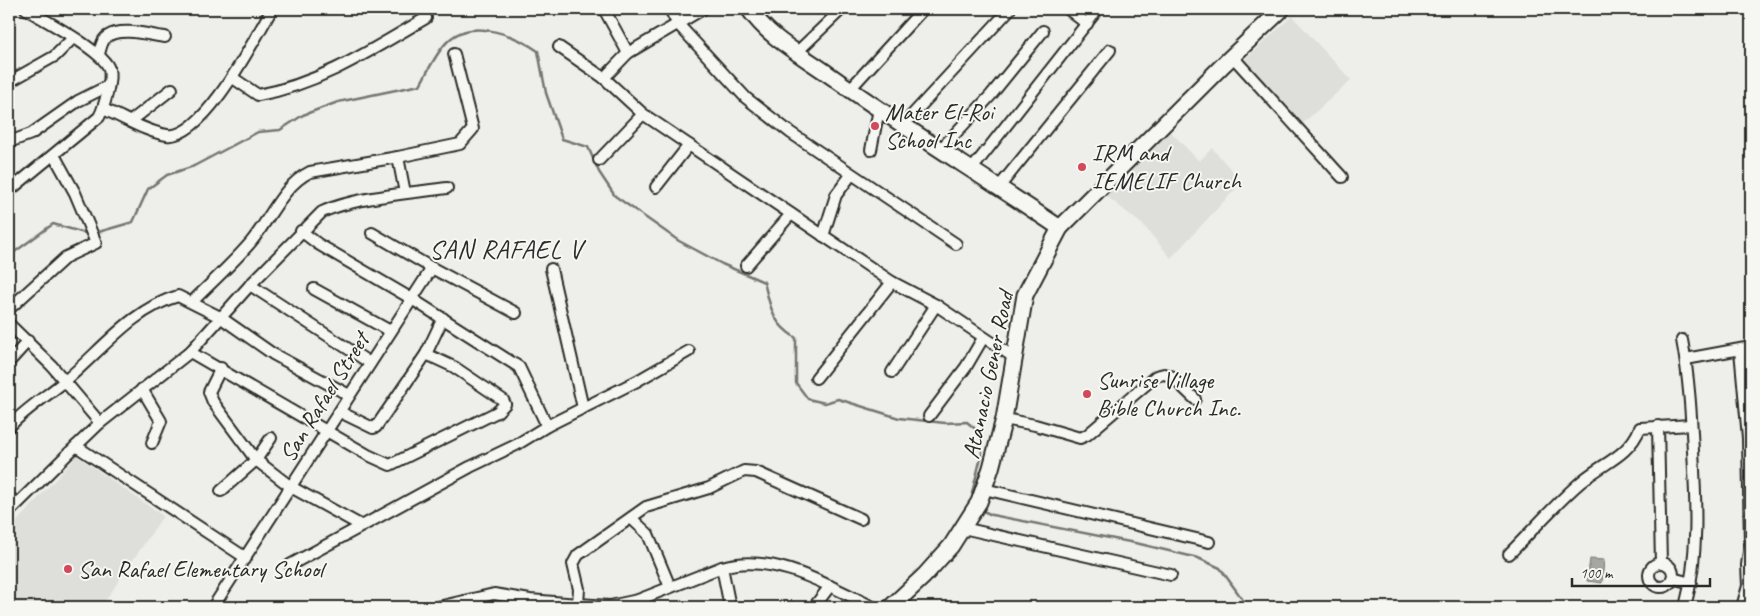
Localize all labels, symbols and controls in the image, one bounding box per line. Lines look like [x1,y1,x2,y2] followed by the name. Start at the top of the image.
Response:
[885,97,996,155] place label: Mater El-Roi School Inc
[869,120,881,132] marker: Mater El-Roi School Inc
[1092,138,1243,196] place label: IRM and IEMELIF Church
[1076,161,1088,173] marker: IRM and IEMELIF Church
[429,233,587,266] district label: SAN RAFAEL V
[956,285,1021,462] street label: Atanacio Gener Road
[272,324,377,467] street label: San Rafael Street
[1097,365,1241,423] place label: Sunrise Village Bible Church Inc.
[1081,388,1093,400] marker: Sunrise Village Bible Church Inc.
[78,554,327,584] place label: San Rafael Elementary School
[1572,556,1710,588] scale bar
[62,563,74,575] marker: San Rafael Elementary School
[1580,564,1614,583] text: 100 m

